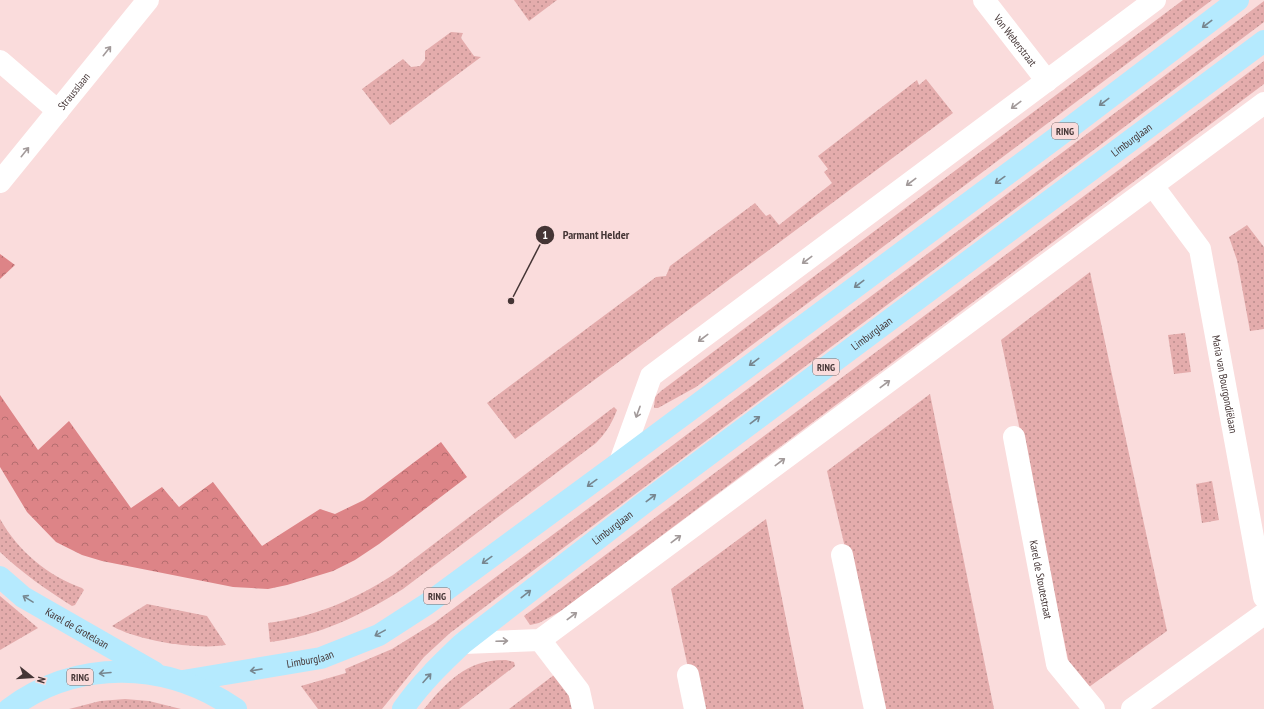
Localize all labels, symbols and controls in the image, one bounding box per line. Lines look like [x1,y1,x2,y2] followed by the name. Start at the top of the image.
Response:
[990,11,1040,69] street label: Von Weberstraat
[1202,19,1213,28] one-way arrow
[102,46,111,56] one-way arrow
[55,70,93,113] street label: Strausslaan
[1098,98,1109,106] one-way arrow
[1010,101,1021,109] one-way arrow
[1108,120,1155,160] street label: Limburglaan
[1052,123,1078,139] road number: RING
[20,146,29,157] one-way arrow
[994,176,1005,184] one-way arrow
[906,178,917,187] one-way arrow
[535,223,637,247] callout: Parmant Helder
[542,227,548,242] text: 1
[563,227,630,242] text: Parmant Helder
[802,256,813,264] one-way arrow
[853,280,864,288] one-way arrow
[848,313,895,353] street label: Limburglaan
[697,333,708,342] one-way arrow
[1209,334,1241,434] street label: Maria van Bourgondiëlaan
[749,357,760,366] one-way arrow
[813,359,839,375] road number: RING
[879,380,890,388] one-way arrow
[633,406,641,418] one-way arrow
[750,416,761,425] one-way arrow
[775,458,786,466] one-way arrow
[586,478,597,487] one-way arrow
[646,494,657,503] one-way arrow
[589,507,635,548] street label: Limburglaan
[670,535,681,543] one-way arrow
[1027,539,1055,620] street label: Karel de Stoutestraat
[482,555,493,564] one-way arrow
[424,588,450,604] road number: RING
[520,590,531,599] one-way arrow
[23,595,34,603] one-way arrow
[43,604,112,652] street label: Karel de Grotelaan
[566,612,577,621] one-way arrow
[374,630,386,638] one-way arrow
[495,638,508,645] one-way arrow
[286,647,336,671] street label: Limburglaan
[12,657,52,697] north arrow
[250,666,263,674] one-way arrow
[67,669,93,685] road number: RING
[99,669,112,676] one-way arrow
[422,674,431,684] one-way arrow
[34,675,49,685] text: N

